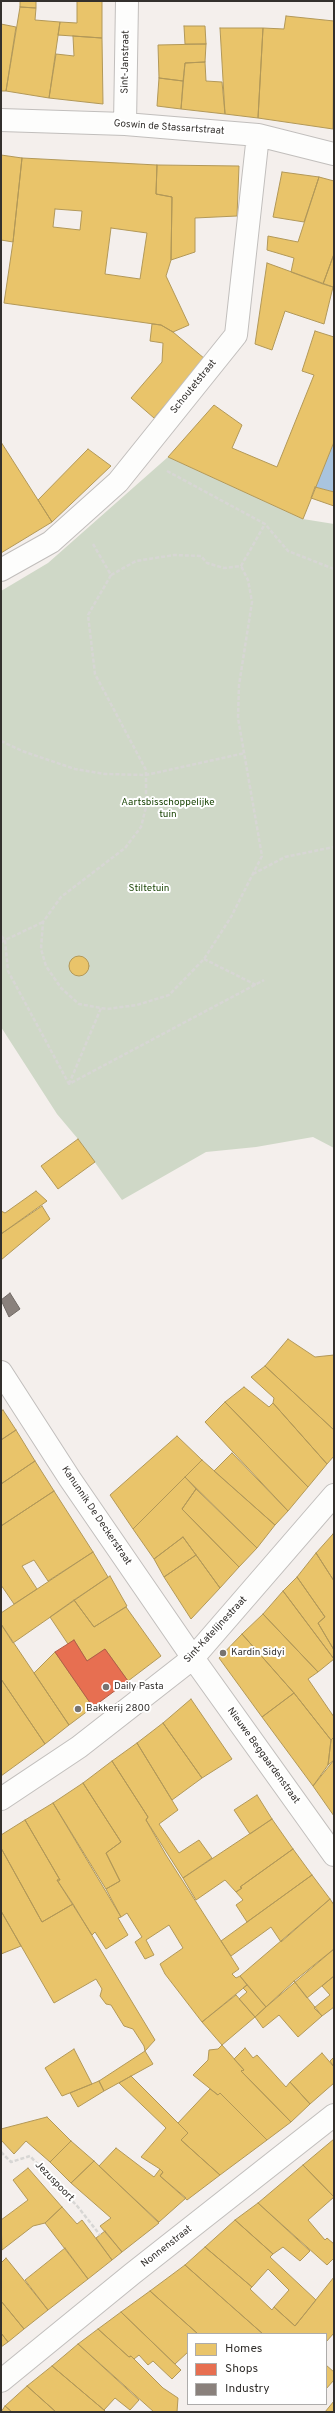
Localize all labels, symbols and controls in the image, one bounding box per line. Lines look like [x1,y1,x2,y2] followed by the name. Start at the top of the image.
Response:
[119,30,133,94] street label: Sint-Janstraat
[113,118,225,138] street label: Goswin de Stassartstraat
[168,357,220,417] street label: Schoutetstraat
[121,797,215,820] park label: Aartsbisschoppelijke tuin
[129,883,169,895] park label: Stiltetuin
[58,1464,134,1568] street label: Kanunnik De Deckerstraat
[182,1594,250,1666] street label: Sint-Katelijnestraat
[231,1647,285,1659] place label: Kardin Sidyi
[218,1648,228,1658] marker: Kardin Sidyi
[114,1681,164,1693] place label: Daily Pasta
[101,1682,111,1692] marker: Daily Pasta
[86,1703,150,1715] place label: Bakkerij 2800
[73,1704,83,1714] marker: Bakkerij 2800
[224,1706,302,1806] street label: Nieuwe Beggaardenstraat
[32,2159,76,2205] street label: Jezuspoort
[139,2223,195,2271] street label: Nonnenstraat
[187,2333,327,2405] legend
[225,2341,262,2357] text: Homes
[225,2361,258,2377] text: Shops
[225,2381,270,2397] text: Industry

